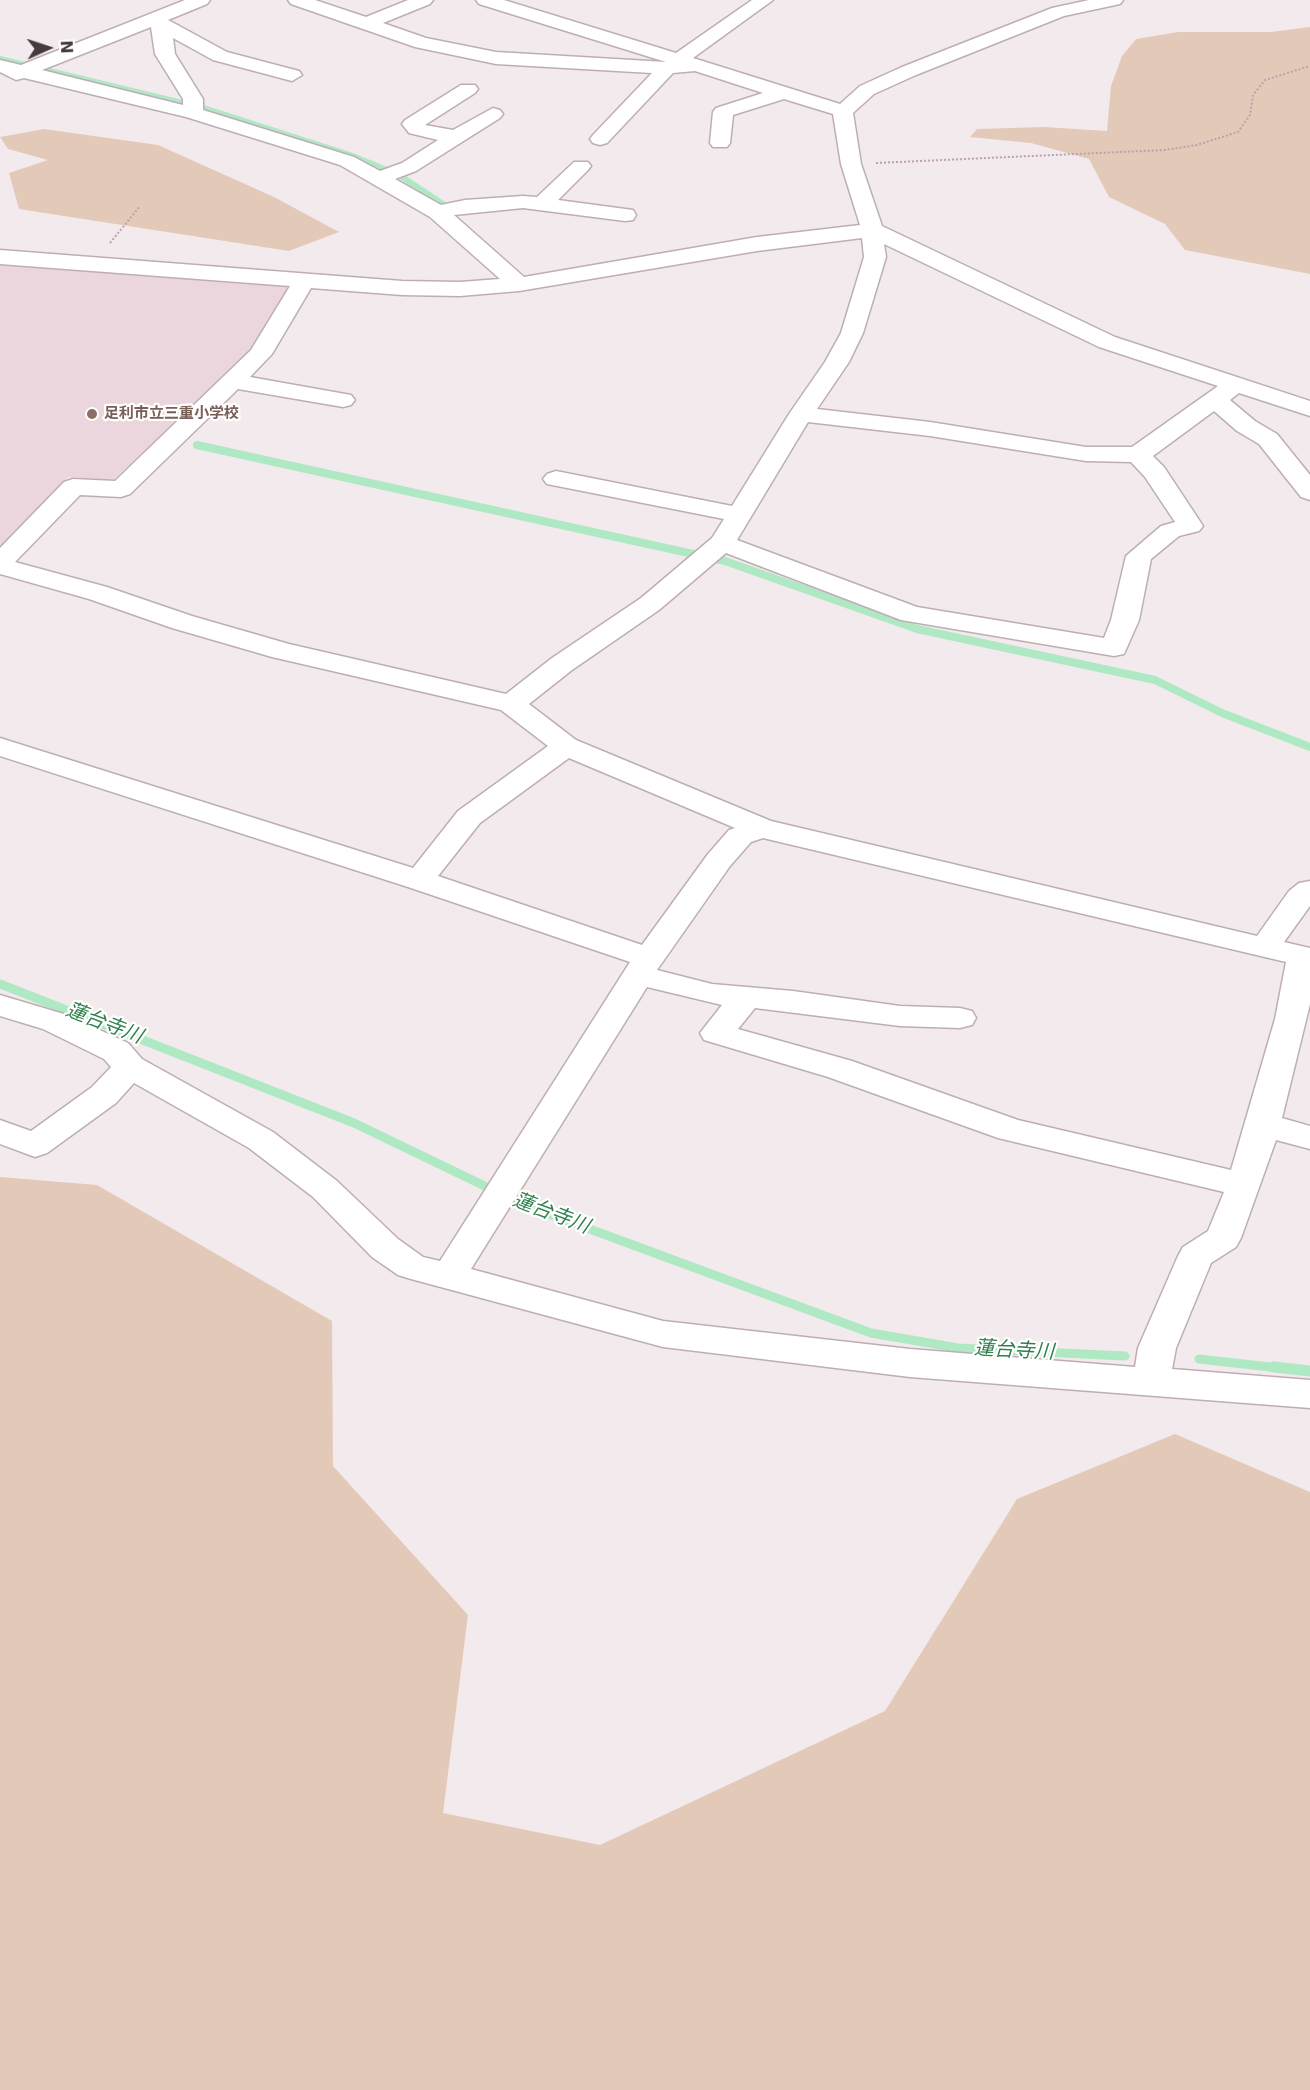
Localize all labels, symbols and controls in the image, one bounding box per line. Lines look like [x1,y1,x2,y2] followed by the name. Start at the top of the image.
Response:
[18,18,78,78] north arrow
[57,40,76,54] text: N
[104,405,239,423] place label: 足利市立三重小学校
[85,407,99,421] marker: 足利市立三重小学校
[62,998,146,1050] water label: 蓮台寺川
[509,1188,593,1240] water label: 蓮台寺川
[973,1337,1055,1365] water label: 蓮台寺川

